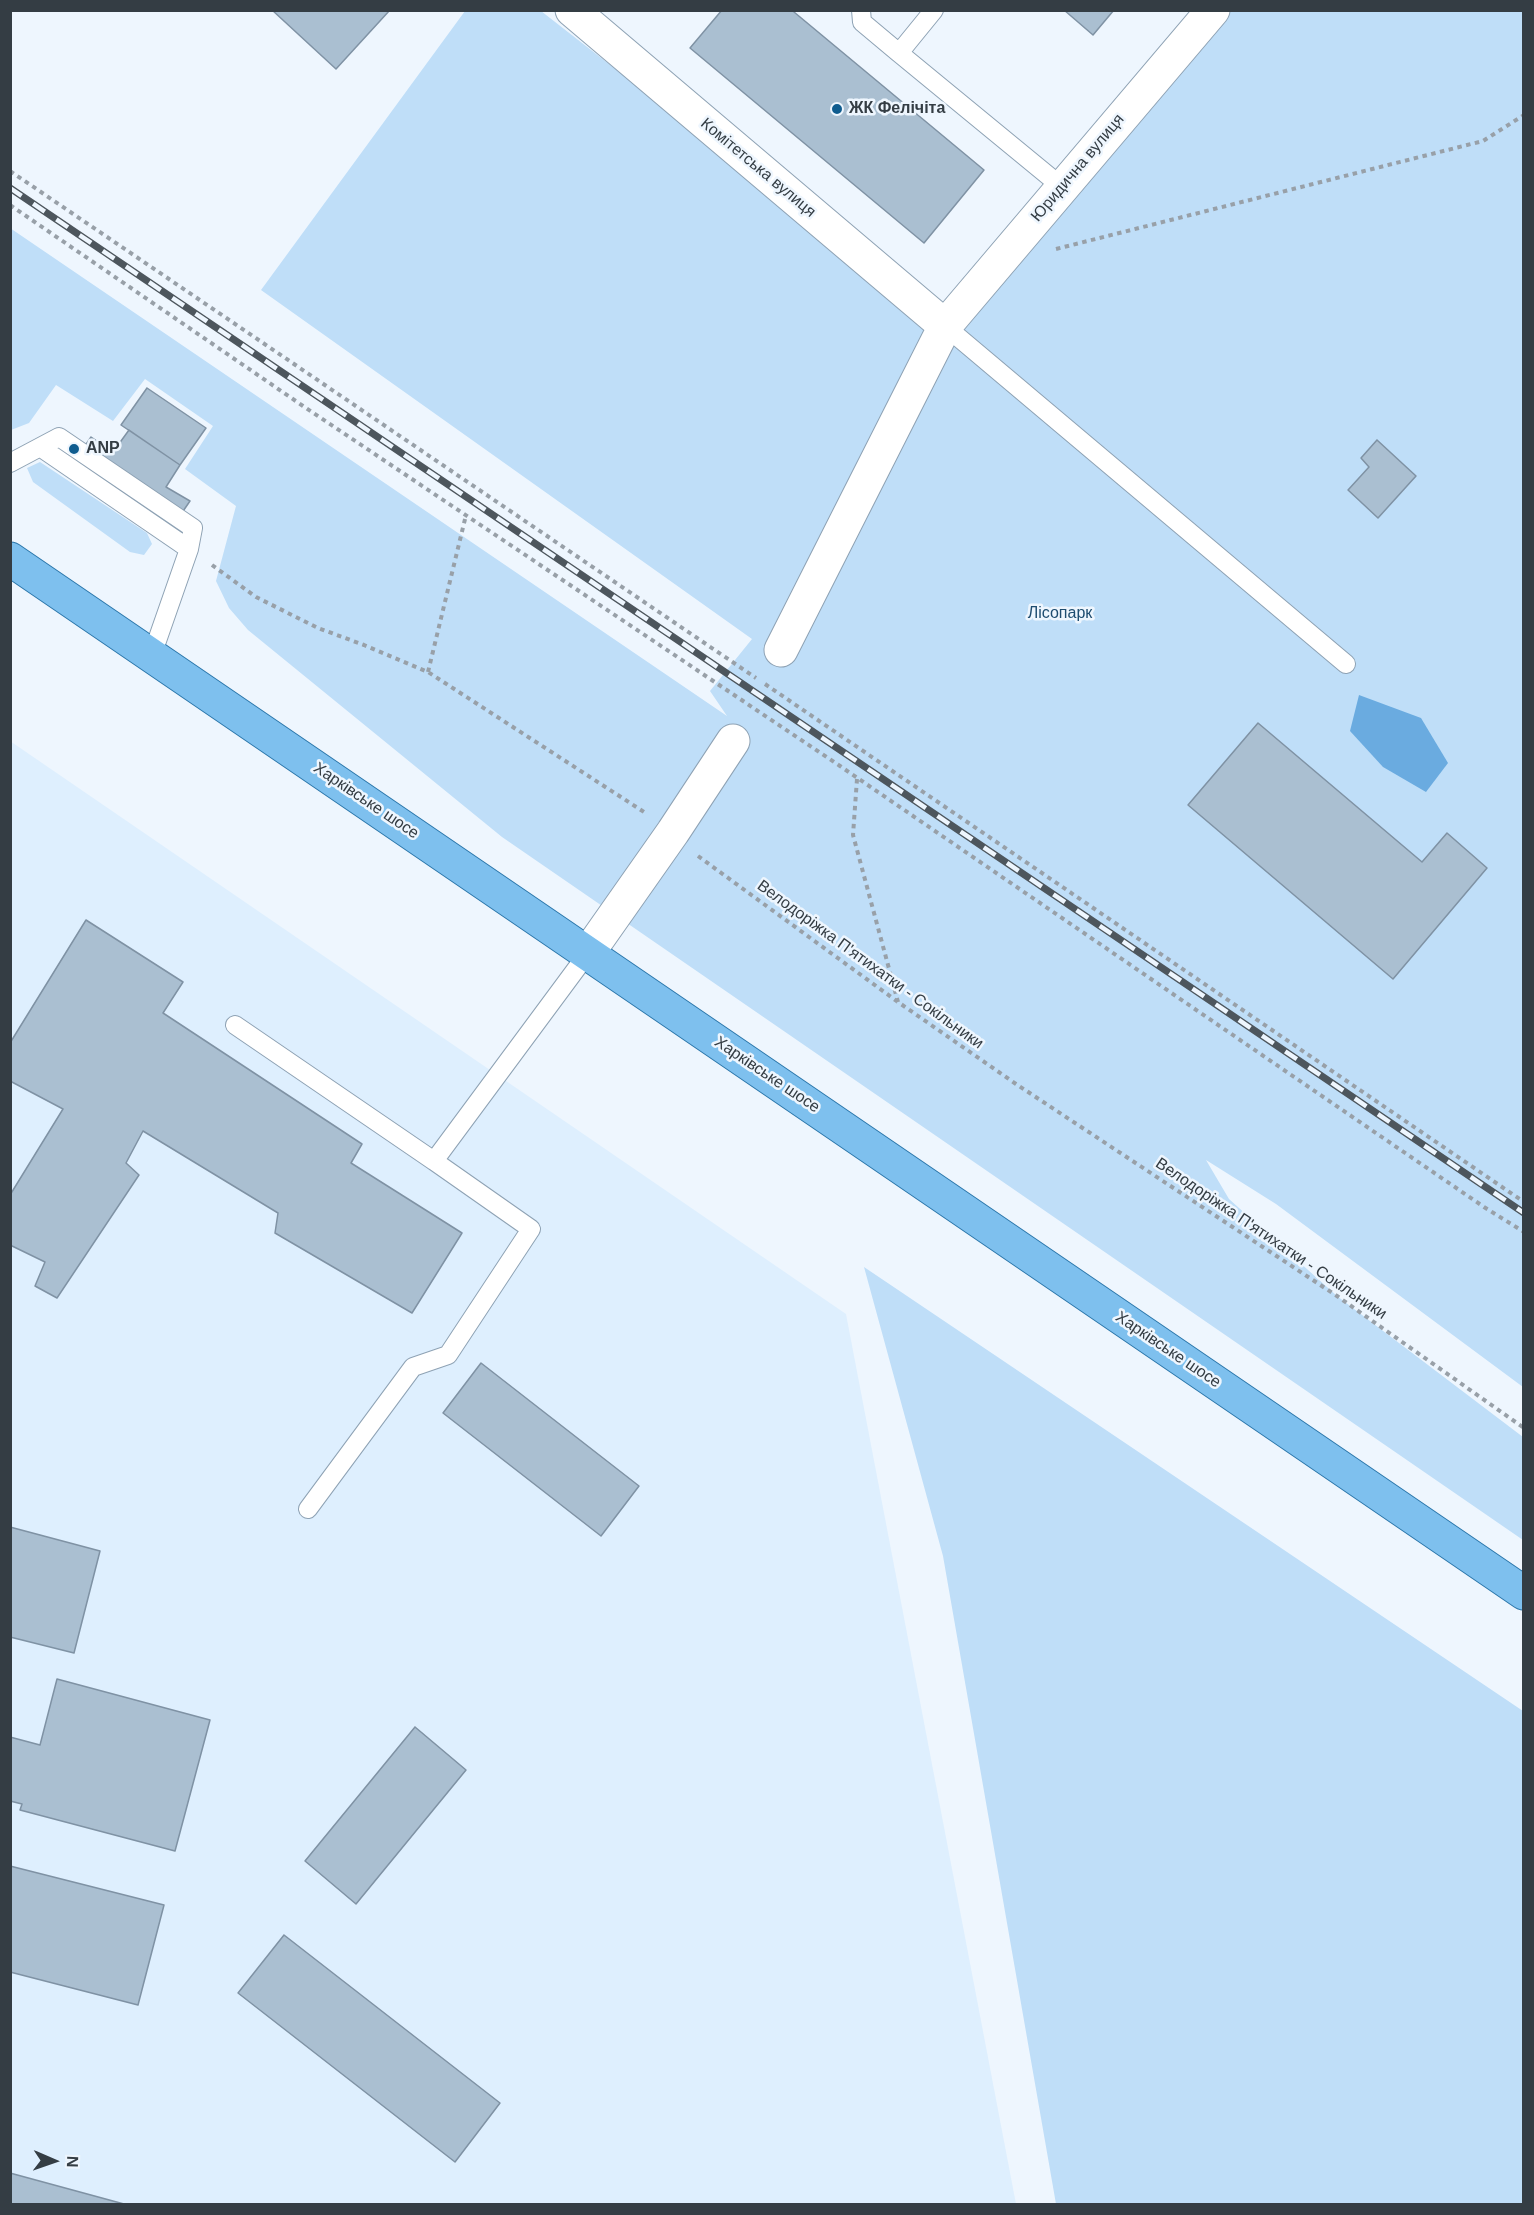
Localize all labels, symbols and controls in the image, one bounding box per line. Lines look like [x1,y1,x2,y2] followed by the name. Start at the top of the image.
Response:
[849,99,945,119] place label: ЖК Фелічіта
[830,102,844,116] marker: ЖК Фелічіта
[1027,110,1129,226] street label: Юридична вулиця
[697,114,819,222] street label: Комітетська вулиця
[86,439,120,459] place label: ANP
[67,442,81,456] marker: ANP
[1028,604,1092,624] park label: Лісопарк
[310,759,422,843] street label: Харківське шосе
[753,876,987,1054] street label: Велодоріжка П'ятихатки - Сокільники
[711,1033,823,1117] street label: Харківське шосе
[1152,1154,1390,1324] street label: Велодоріжка П'ятихатки - Сокільники
[1112,1308,1224,1392] street label: Харківське шосе
[24,2131,84,2191] north arrow
[64,2156,81,2168] text: N

